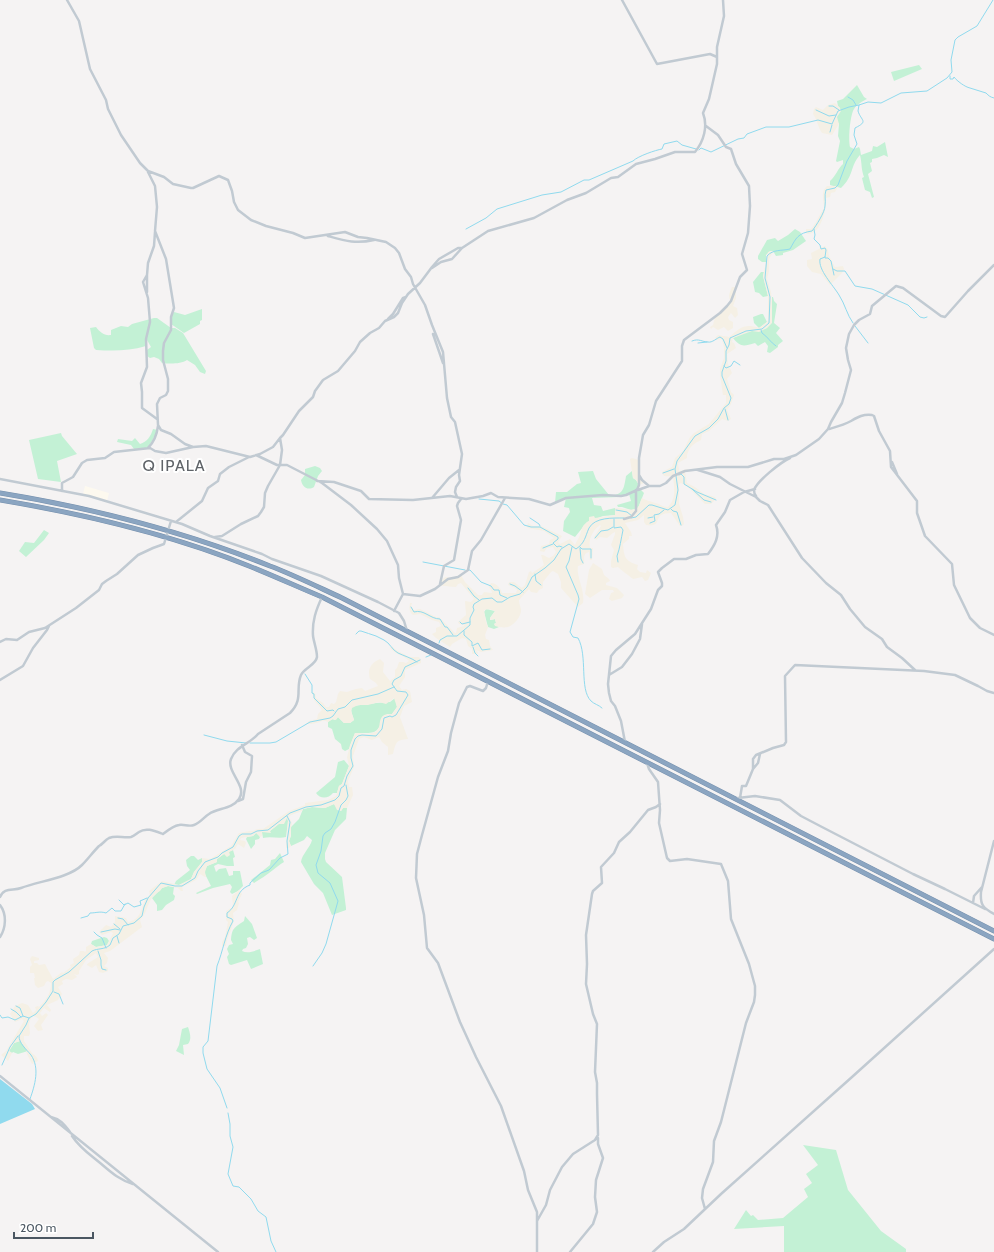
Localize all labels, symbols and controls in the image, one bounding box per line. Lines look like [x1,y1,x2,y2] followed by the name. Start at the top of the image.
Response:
[142,456,206,475] district label: Q IPALA
[14,1214,93,1240] scale bar
[20,1220,56,1235] text: 200 m

